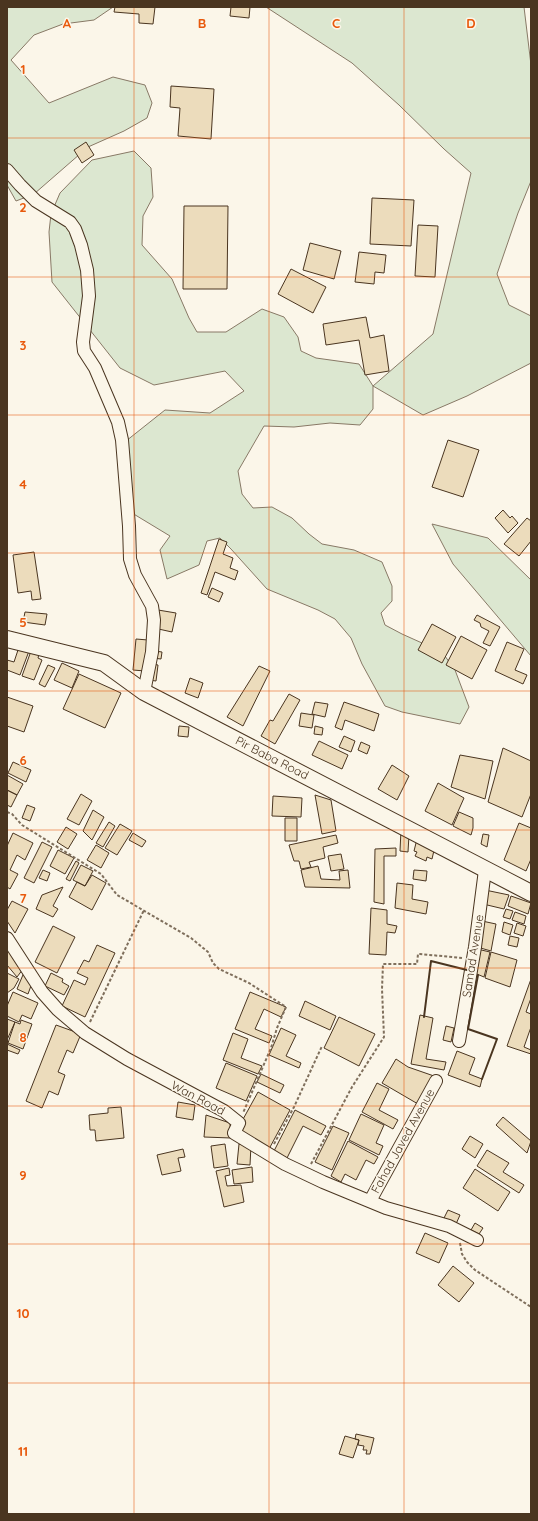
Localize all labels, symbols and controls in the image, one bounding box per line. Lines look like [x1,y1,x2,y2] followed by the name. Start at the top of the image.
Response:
[63,15,72,31] text: A
[198,15,206,31] text: B
[332,15,340,31] text: C
[466,15,476,31] text: D
[20,61,26,77] text: 1
[19,199,27,215] text: 2
[20,337,27,353] text: 3
[19,476,27,492] text: 4
[19,614,27,630] text: 5
[233,733,311,782] street label: Pir Baba Road
[19,752,27,768] text: 6
[19,890,27,906] text: 7
[459,913,487,998] street label: Samad Avenue
[19,1029,27,1045] text: 8
[169,1077,228,1118] street label: Wan Road
[368,1086,438,1196] street label: Fahad Javed Avenue
[19,1167,27,1183] text: 9
[16,1305,30,1321] text: 10
[18,1443,28,1459] text: 11

